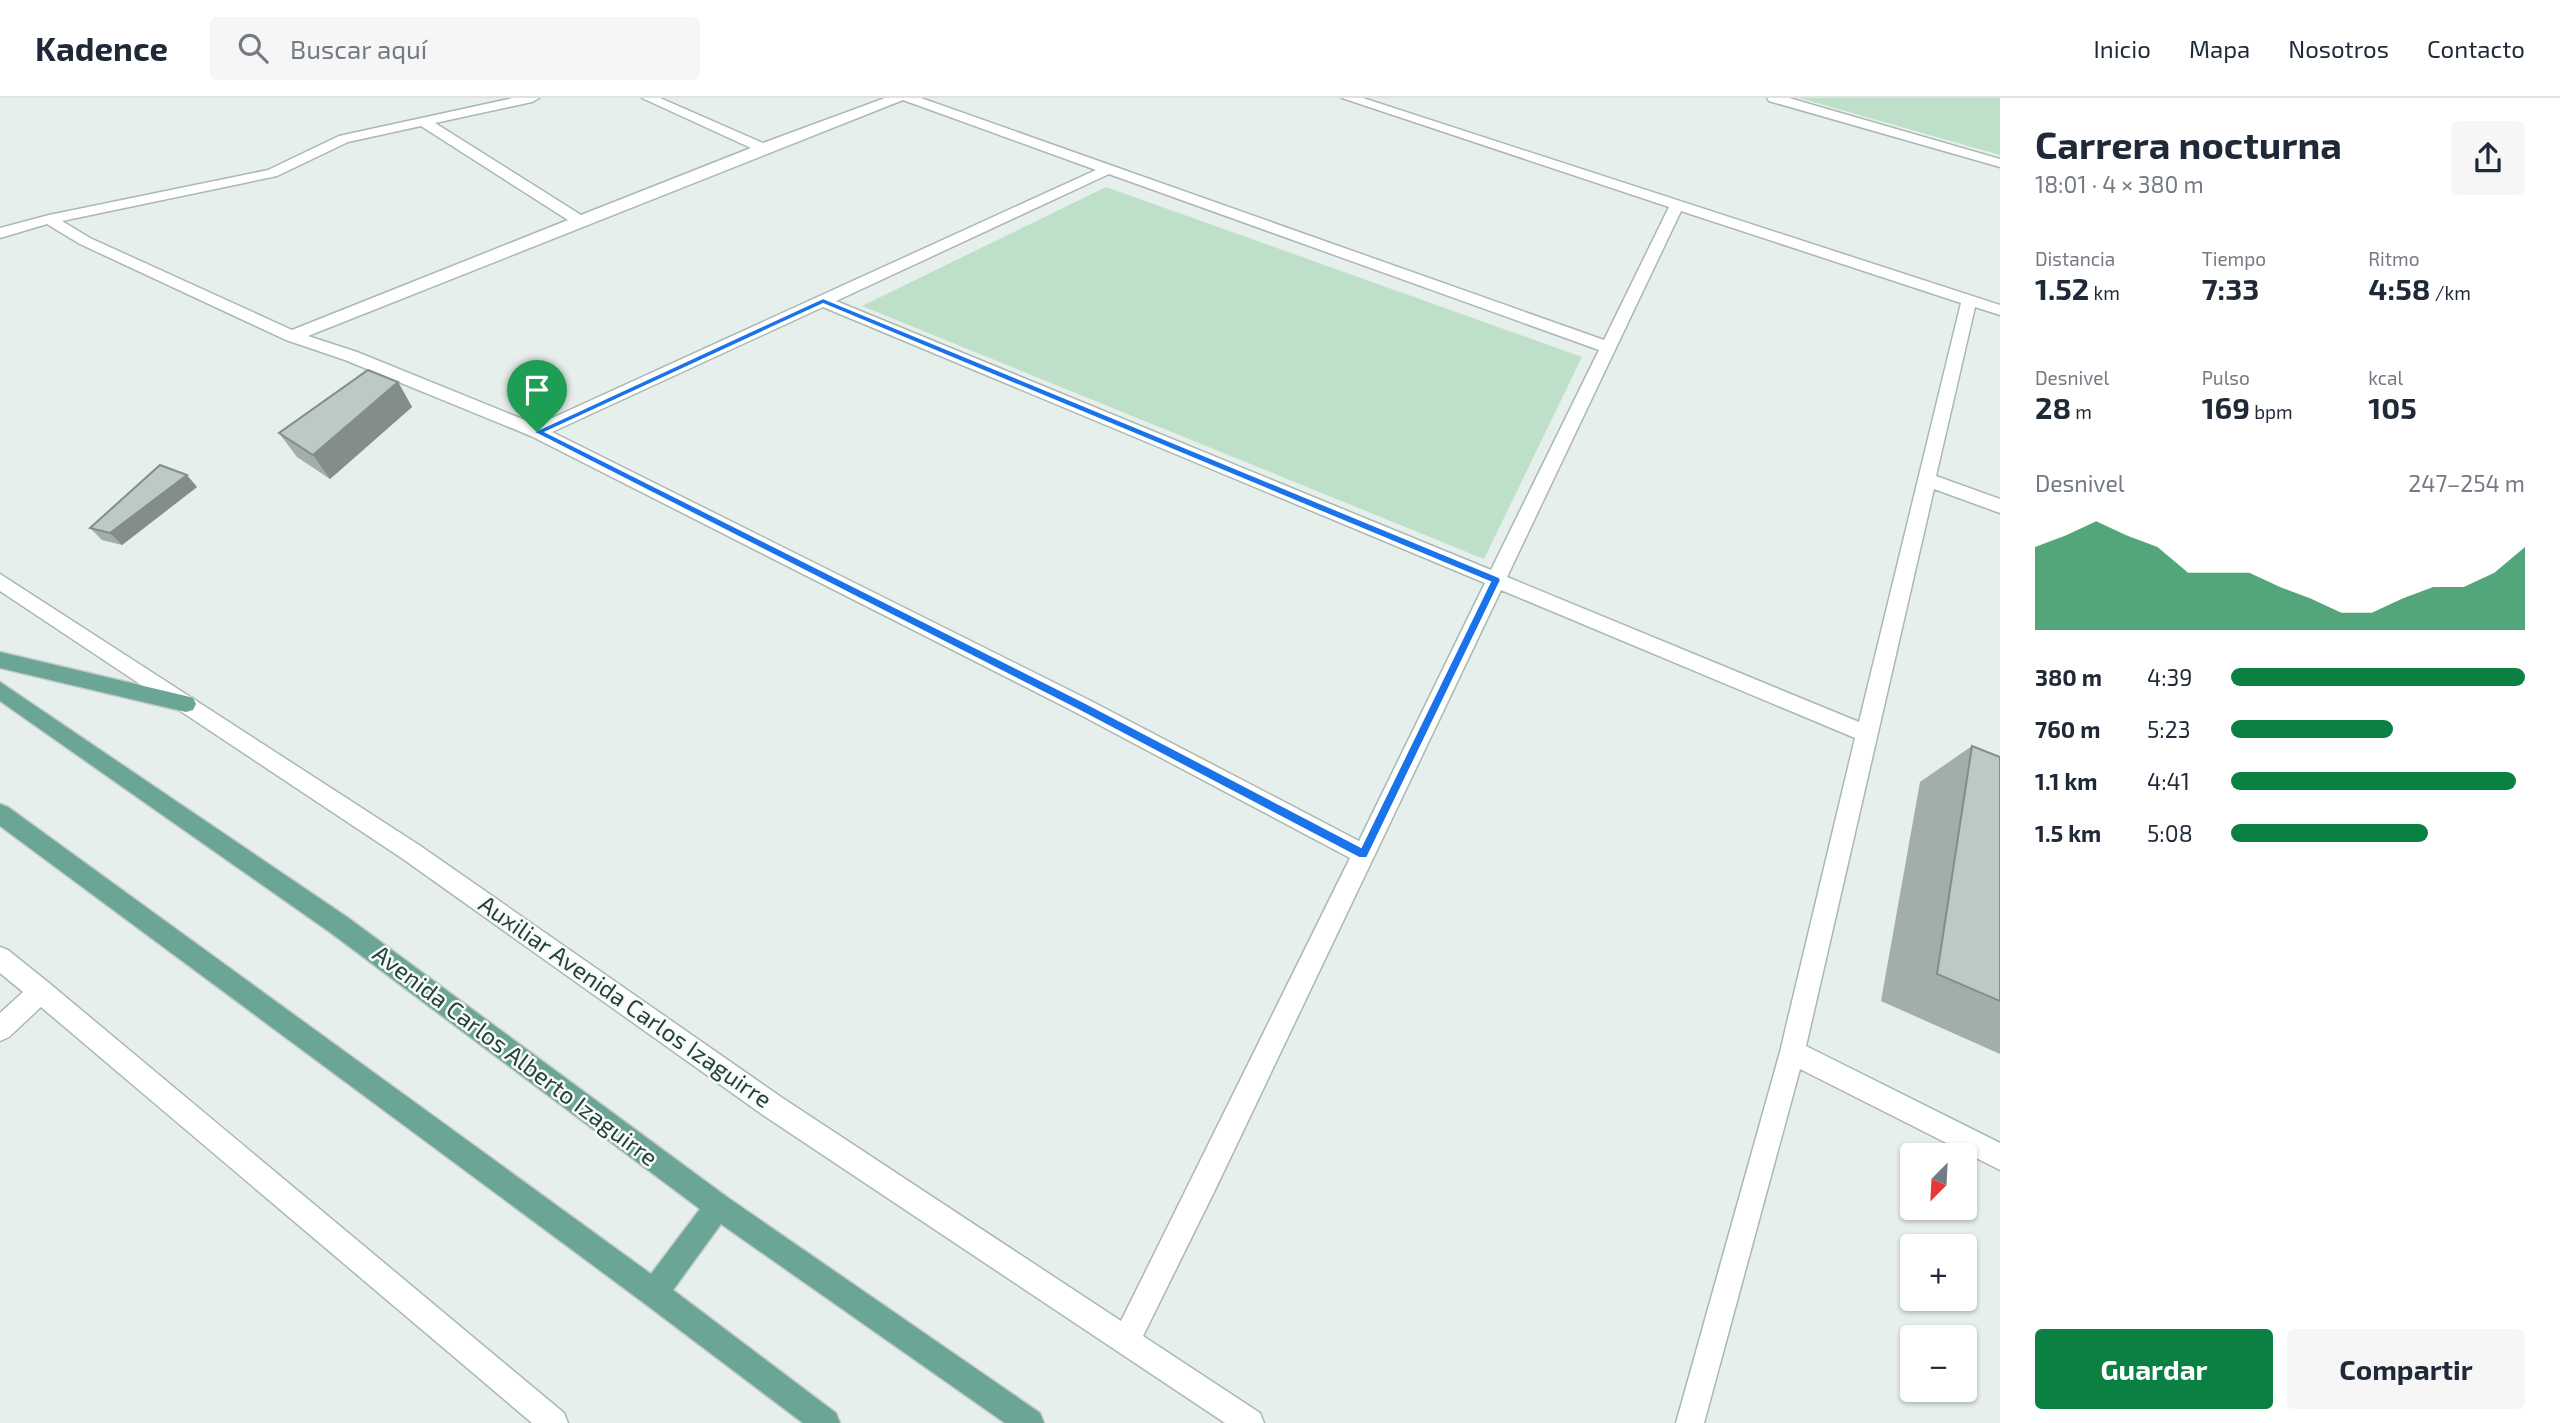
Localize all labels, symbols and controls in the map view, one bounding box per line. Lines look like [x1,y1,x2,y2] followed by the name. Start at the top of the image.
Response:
[210,17,700,80] search box
[35,28,168,68] text: Kadence
[234,29,272,67] icon: search
[290,33,427,64] text: Buscar aquí
[2093,34,2151,63] text: Inicio
[2189,34,2250,63] text: Mapa
[2288,34,2389,63] text: Nosotros
[2427,34,2525,63] text: Contacto
[2035,121,2342,167] text: Carrera nocturna
[2451,121,2525,195] button: share
[2035,170,2204,198] text: 18:01 · 4 × 380 m
[2035,247,2115,270] text: Distancia
[2202,247,2266,270] text: Tiempo
[2368,247,2419,270] text: Ritmo
[2035,270,2089,306] text: 1.52
[2202,270,2259,306] text: 7:33
[2368,270,2430,306] text: 4:58
[2089,281,2120,304] text: km
[2430,281,2471,304] text: /km
[507,360,567,432] pin
[2035,366,2109,389] text: Desnivel
[2202,366,2250,389] text: Pulso
[2368,366,2403,389] text: kcal
[518,371,556,409] icon: arrive
[2035,389,2071,425] text: 28
[2202,389,2250,425] text: 169
[2368,389,2417,425] text: 105
[2071,400,2092,423] text: m
[2250,400,2293,423] text: bpm
[2035,469,2125,497] text: Desnivel
[2408,469,2525,497] text: 247–254 m
[2035,663,2102,691] text: 380 m
[2147,663,2193,691] text: 4:39
[2035,715,2100,743] text: 760 m
[2147,715,2190,743] text: 5:23
[2035,767,2098,795] text: 1.1 km
[2147,767,2190,795] text: 4:41
[2035,819,2101,847] text: 1.5 km
[2147,819,2193,847] text: 5:08
[474,888,778,1113] street label: Auxiliar Avenida Carlos Izaguirre
[368,938,664,1171] street label: Avenida Carlos Alberto Izaguirre
[1900,1143,1978,1220] north arrow
[1900,1143,1977,1402] map controls
[1900,1234,1977,1311] button: +
[1900,1325,1977,1402] button: −
[2035,1329,2273,1409] button: Guardar
[2287,1329,2525,1409] button: Compartir

